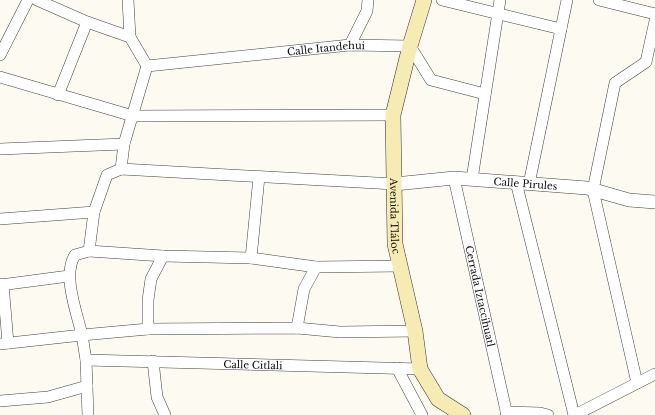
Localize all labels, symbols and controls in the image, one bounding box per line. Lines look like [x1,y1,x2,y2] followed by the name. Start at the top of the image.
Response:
[286,38,366,58] street label: Calle Itandehui
[493,174,558,192] street label: Calle Pirules
[387,177,404,256] street label: Avenida Tláloc
[463,244,498,348] street label: Cerrada Iztaccihuatl
[223,357,283,372] street label: Calle Citlali

